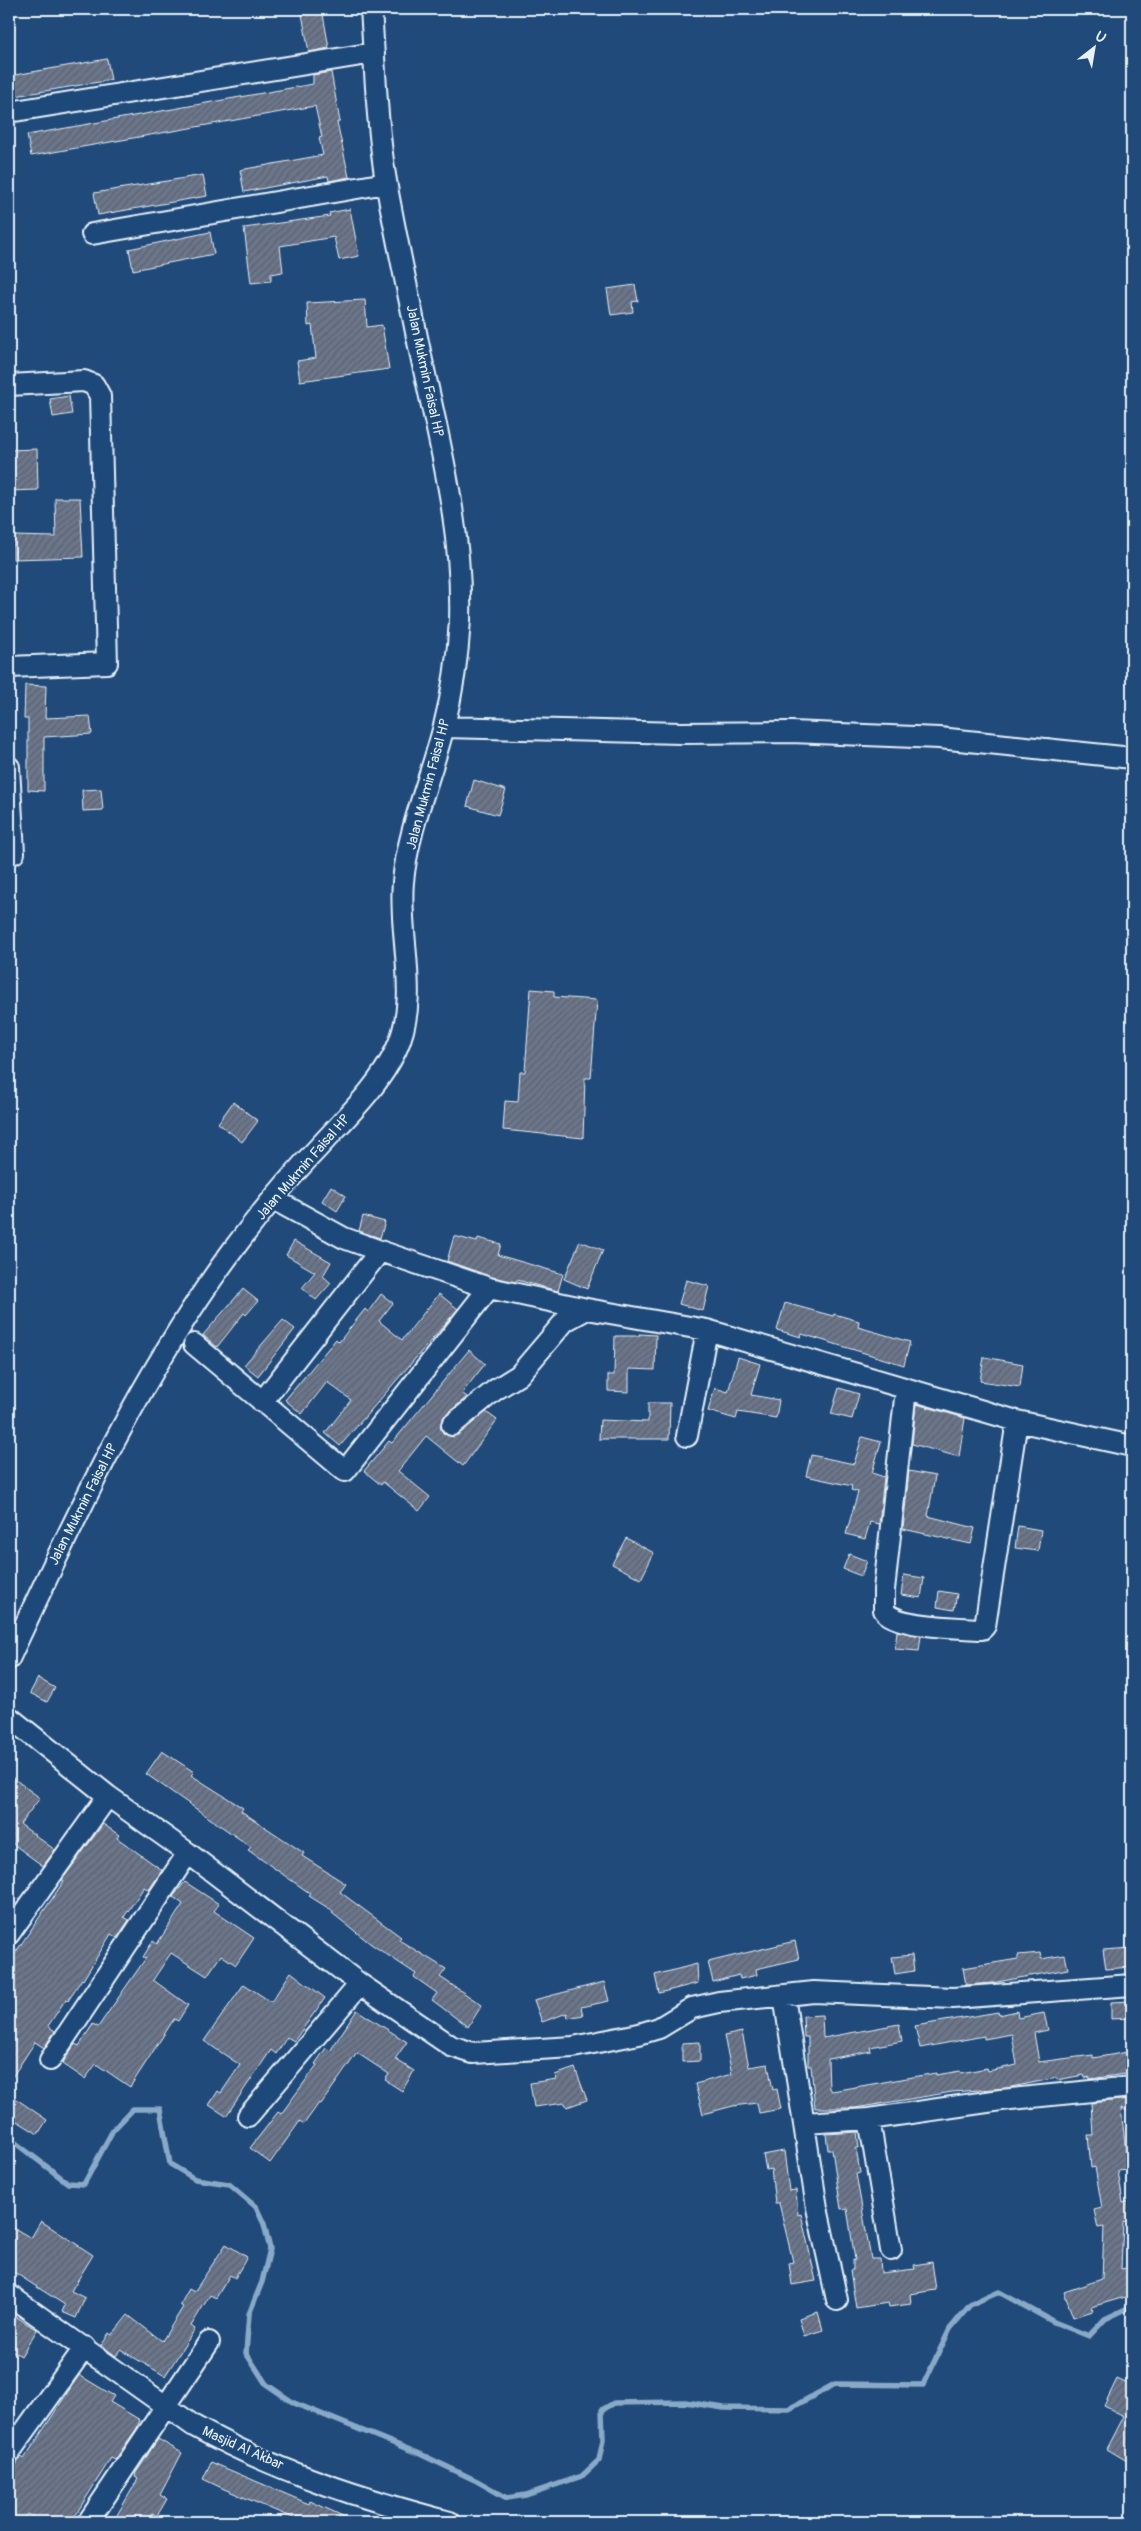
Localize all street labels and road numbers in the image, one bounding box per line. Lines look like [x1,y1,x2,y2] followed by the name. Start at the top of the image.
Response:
[403,303,447,439] street label: Jalan Mukmin Faisal HP
[402,717,454,851] street label: Jalan Mukmin Faisal HP
[252,1110,354,1223] street label: Jalan Mukmin Faisal HP
[45,1440,121,1568] street label: Jalan Mukmin Faisal HP
[200,2422,286,2474] street label: Masjid Al Akbar

